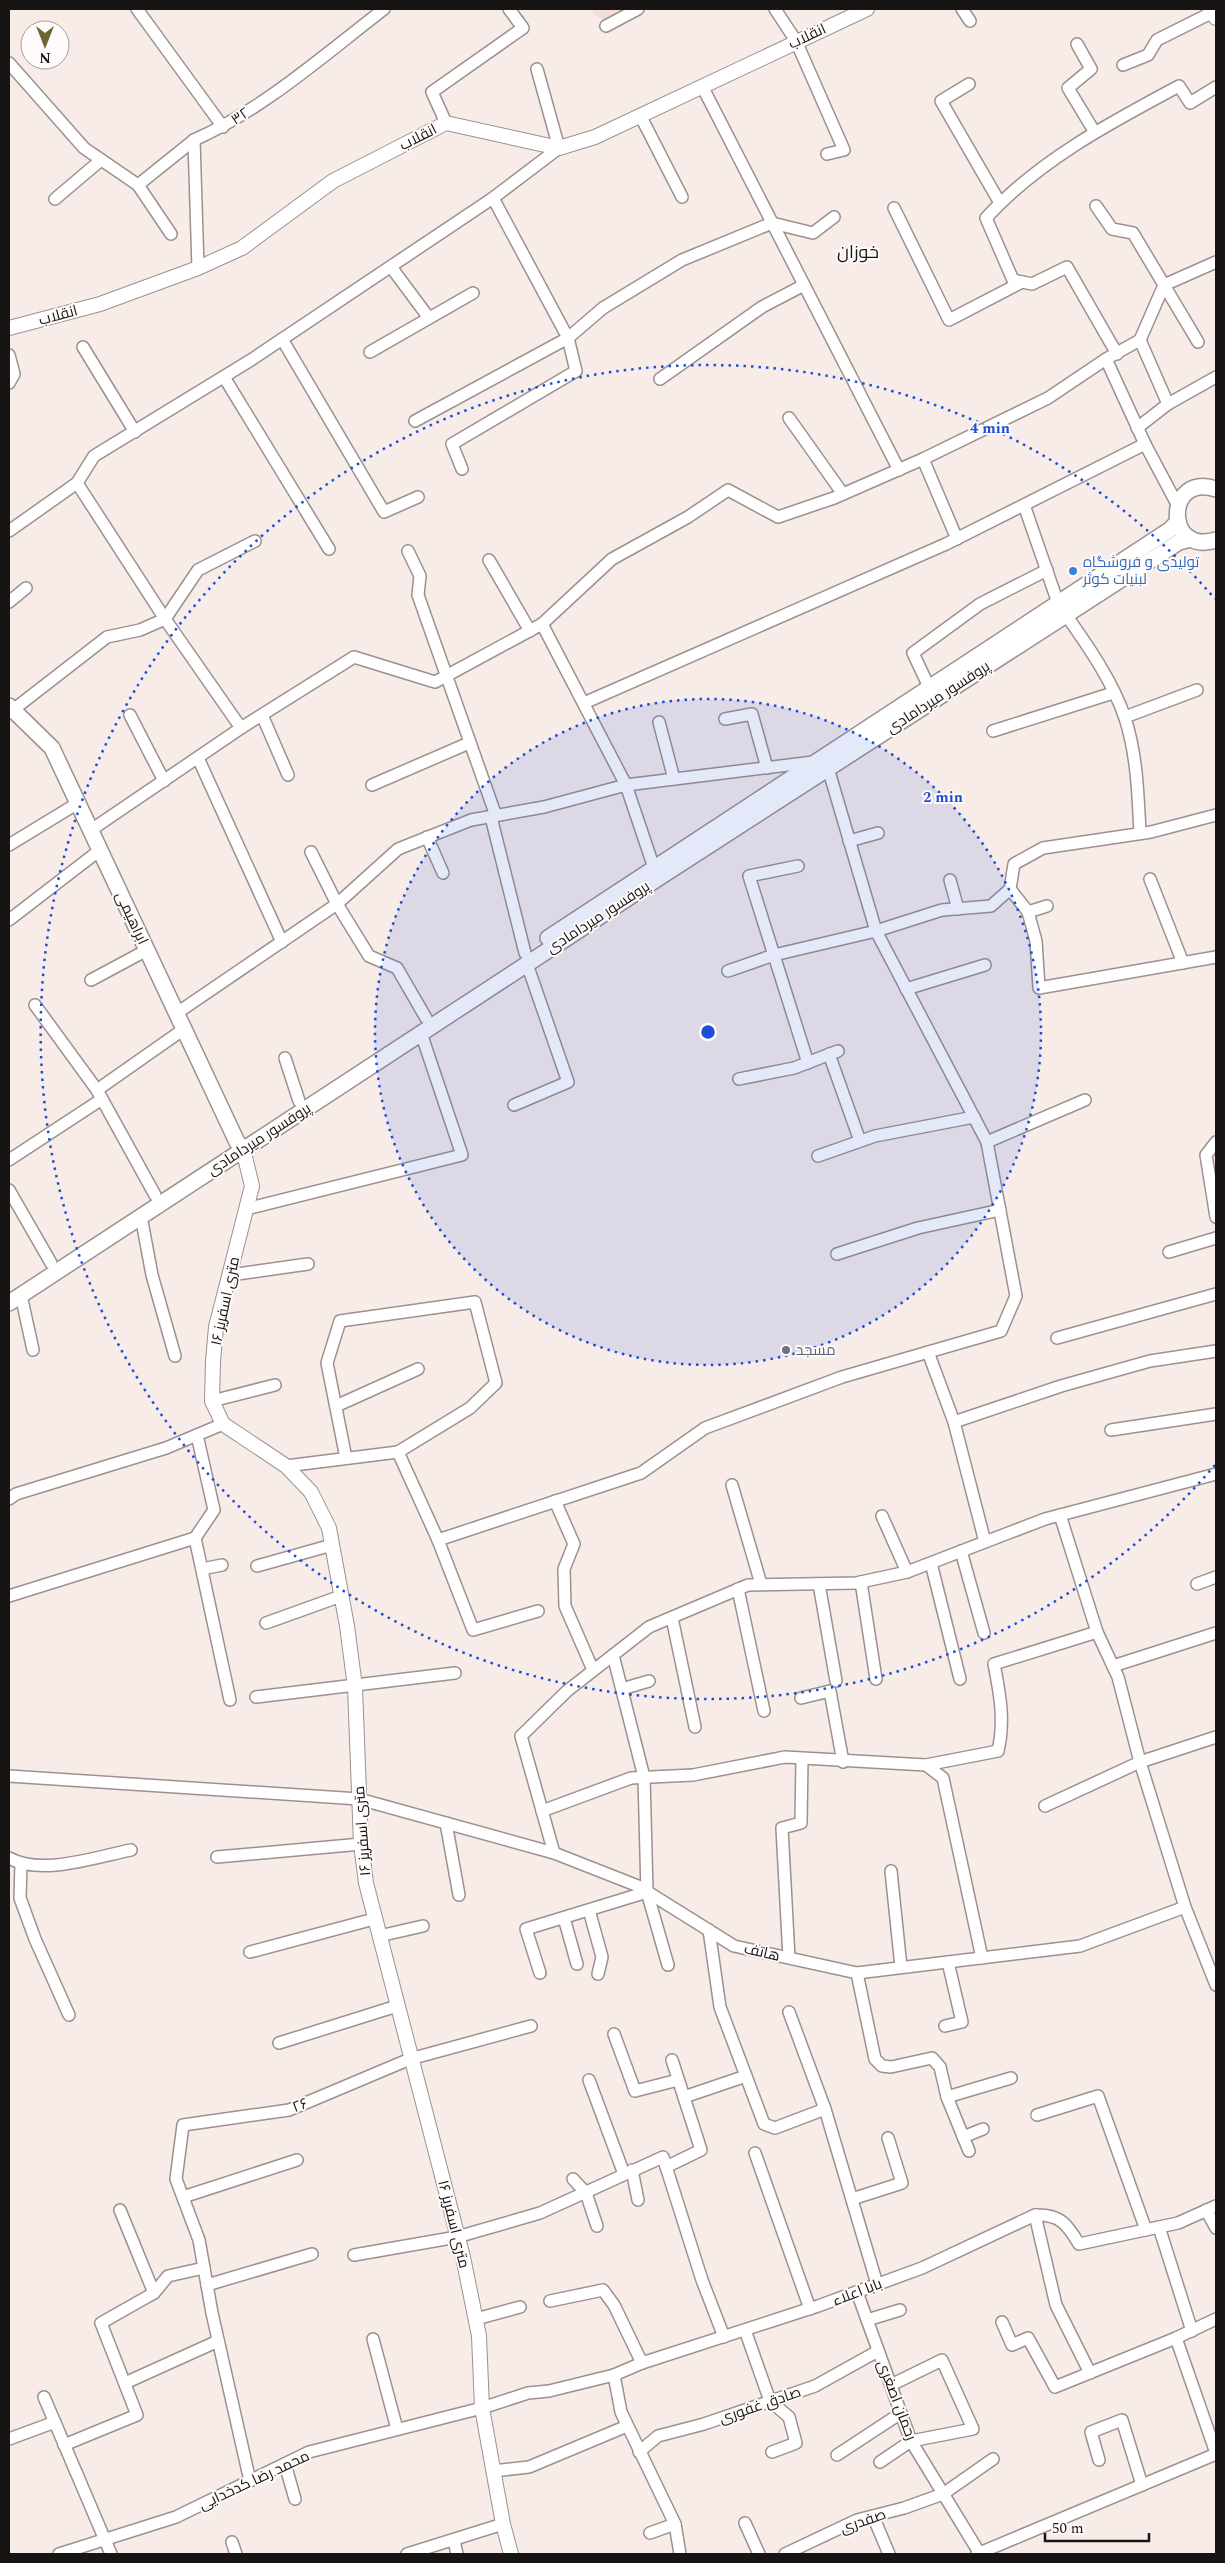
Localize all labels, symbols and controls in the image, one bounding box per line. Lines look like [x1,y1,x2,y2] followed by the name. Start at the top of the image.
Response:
[784,18,830,55] street label: انقلاب
[20,20,70,70] north arrow
[39,47,51,68] text: N
[226,102,254,131] street label: ۳۲
[395,118,441,157] street label: انقلاب
[837,239,879,266] district label: خوزان
[36,299,80,332] street label: انقلاب
[970,417,1010,440] text: 4 min
[1082,551,1199,591] place label: تولیدی و فروشگاه لبنیات کوثر
[1067,565,1079,577] marker: تولیدی و فروشگاه لبنیات کوثر
[882,655,995,740] street label: پروفسور میردامادی
[923,786,963,809] text: 2 min
[542,875,655,960] street label: پروفسور میردامادی
[109,888,154,949] street label: ابراهیمی
[699,1023,717,1041] centre of rings
[203,1097,316,1182] street label: پروفسور میردامادی
[205,1255,246,1348] street label: ۱۶ متری اسفریز
[796,1339,836,1362] place label: مسجد
[780,1344,792,1356] marker: مسجد
[348,1785,377,1877] street label: ۱۶ متری اسفریز
[742,1937,782,1968] street label: هاتف
[289,2092,311,2119] street label: ۲۶
[431,2178,476,2271] street label: ۱۶ متری اسفریز
[829,2272,885,2312] street label: بابا اعلاء
[871,2357,922,2444] street label: رحمان اصغری
[716,2381,804,2430] street label: صادق غفوری
[195,2445,313,2516] street label: محمد رضا کدخدایی
[837,2503,889,2540] street label: صفدری
[1045,2510,1149,2542] scale bar
[1052,2517,1084,2540] text: 50 m

